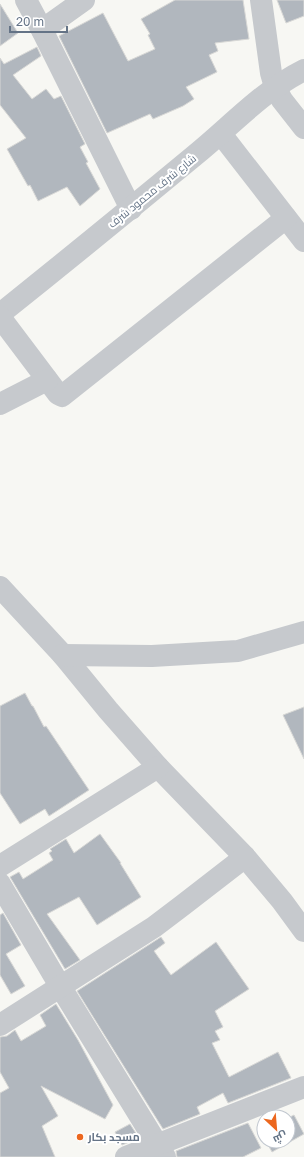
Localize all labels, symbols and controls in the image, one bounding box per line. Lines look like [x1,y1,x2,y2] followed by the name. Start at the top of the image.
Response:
[10,8,67,34] scale bar
[16,14,44,29] text: 20 m
[105,151,200,232] street label: شارع شرف محمود شرف
[256,1109,296,1149] north arrow
[271,1129,290,1147] text: ش
[87,1130,140,1144] place label: مسجد بكار
[75,1132,85,1142] marker: مسجد بكار

